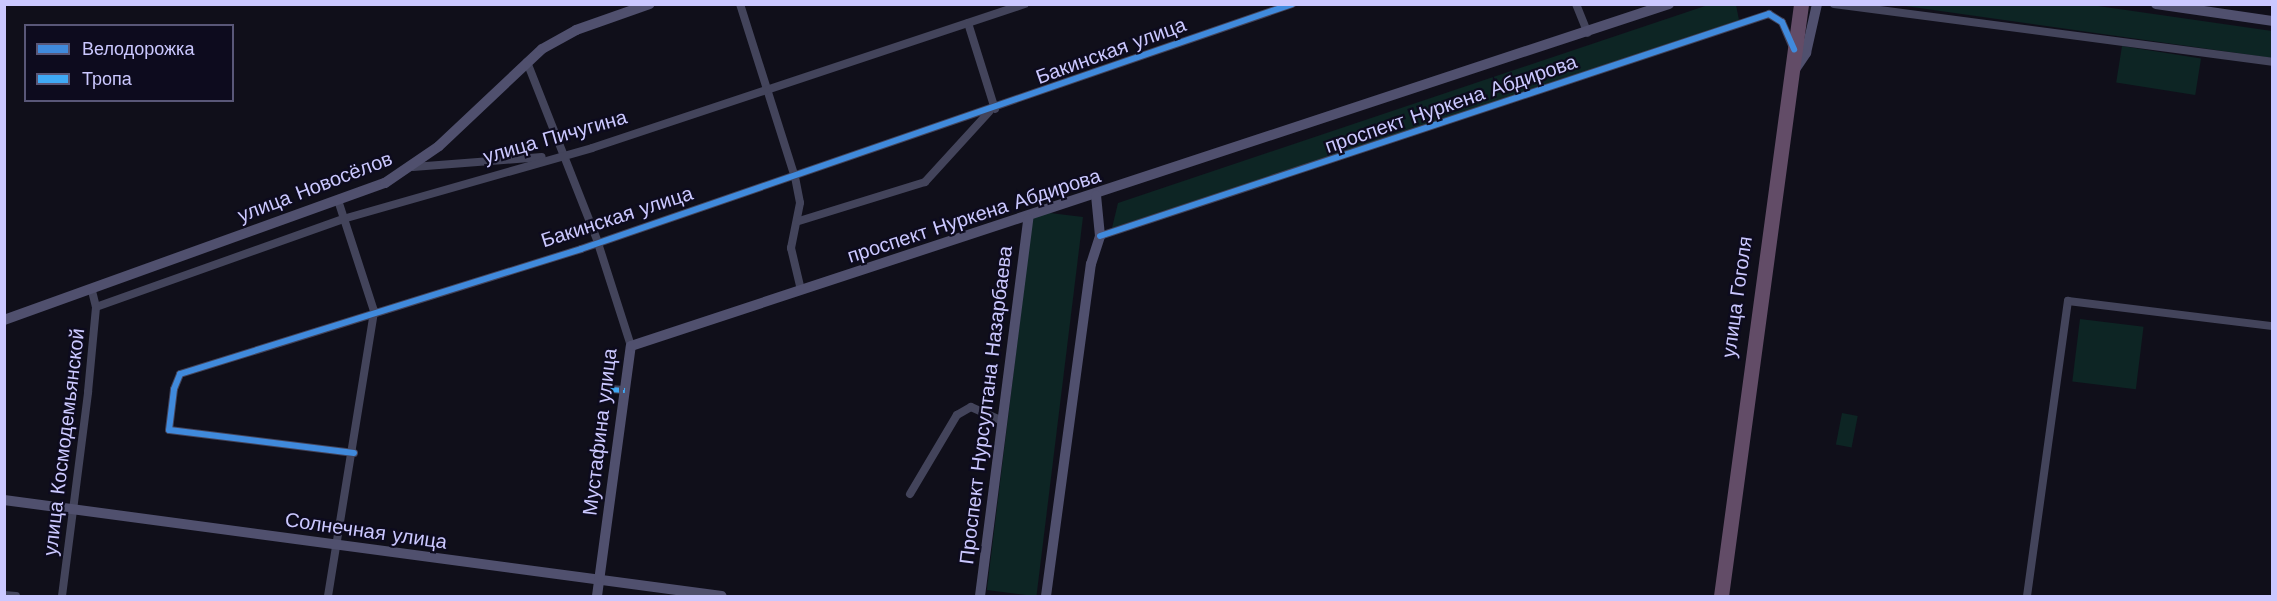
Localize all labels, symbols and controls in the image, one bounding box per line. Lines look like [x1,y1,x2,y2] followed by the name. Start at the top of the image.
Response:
[1033,13,1189,89] street label: Бакинская улица
[24,24,234,102] legend
[82,38,194,59] text: Велодорожка
[1322,50,1580,158] street label: проспект Нуркена Абдирова
[82,68,132,89] text: Тропа
[480,105,630,169] street label: улица Пичугина
[234,146,396,228] street label: улица Новосёлов
[844,164,1104,268] street label: проспект Нуркена Абдирова
[538,181,696,253] street label: Бакинская улица
[1717,235,1757,359] street label: улица Гоголя
[955,244,1017,566] street label: Проспект Нурсултана Назарбаева
[38,327,90,557] street label: улица Космодемьянской
[578,347,622,517] street label: Мустафина улица
[283,508,449,554] street label: Солнечная улица

